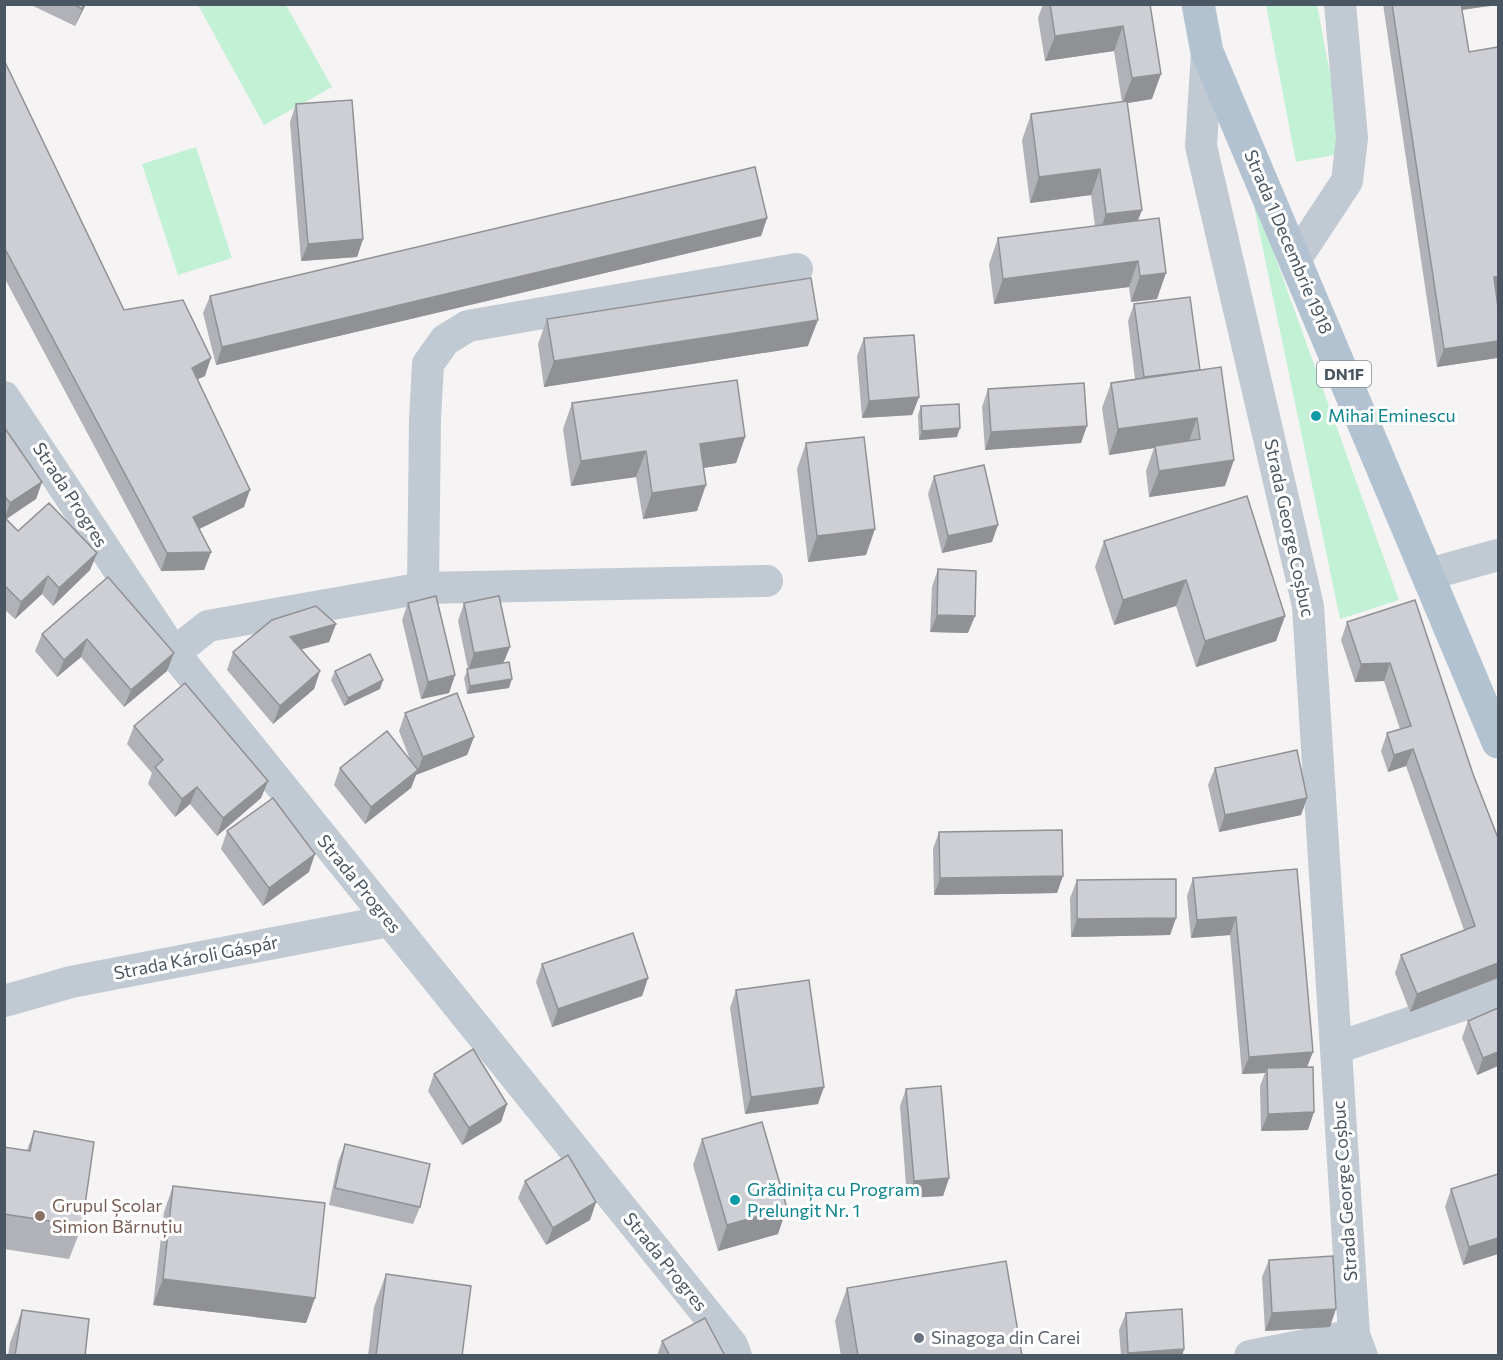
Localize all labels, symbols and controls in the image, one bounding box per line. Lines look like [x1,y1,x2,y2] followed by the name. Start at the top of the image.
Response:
[1240,146,1338,337] street label: Strada 1 Decembrie 1918
[1317,361,1371,387] road number: DN1F
[1328,404,1456,426] place label: Mihai Eminescu
[1309,409,1323,423] marker: Mihai Eminescu
[1259,437,1320,619] street label: Strada George Coșbuc
[29,438,113,551] street label: Strada Progres
[313,830,406,937] street label: Strada Progres
[112,930,280,984] street label: Strada Károli Gáspár
[1327,1100,1362,1282] street label: Strada George Coșbuc
[747,1178,920,1221] place label: Grădinița cu Program Prelungit Nr. 1
[728,1193,742,1207] marker: Grădinița cu Program Prelungit Nr. 1
[52,1194,183,1238] place label: Grupul Școlar Simion Bărnuțiu
[619,1208,712,1315] street label: Strada Progres
[33,1209,47,1223] marker: Grupul Școlar Simion Bărnuțiu
[931,1326,1080,1348] place label: Sinagoga din Carei
[912,1331,926,1345] marker: Sinagoga din Carei

